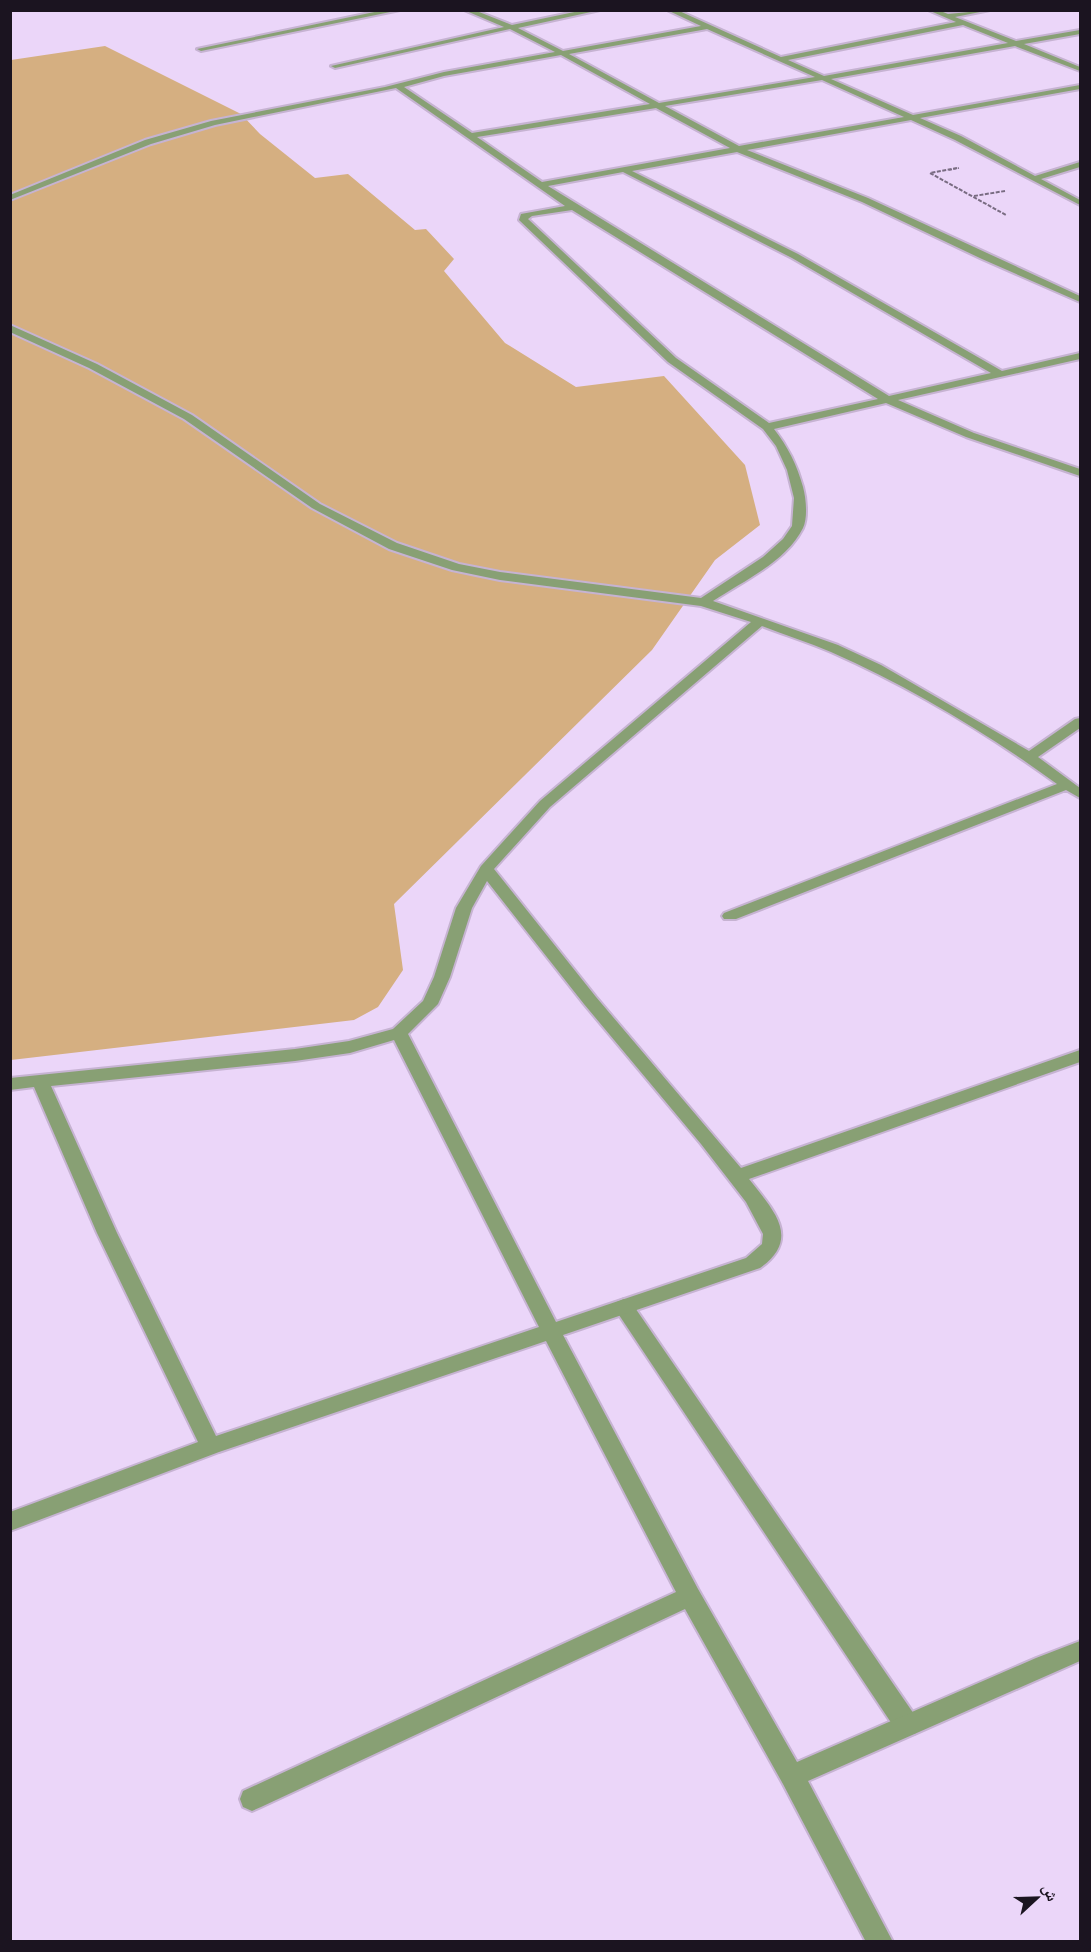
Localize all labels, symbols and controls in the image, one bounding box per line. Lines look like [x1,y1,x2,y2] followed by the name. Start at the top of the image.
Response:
[1007,1868,1067,1928] north arrow
[1038,1881,1063,1904] text: ش

